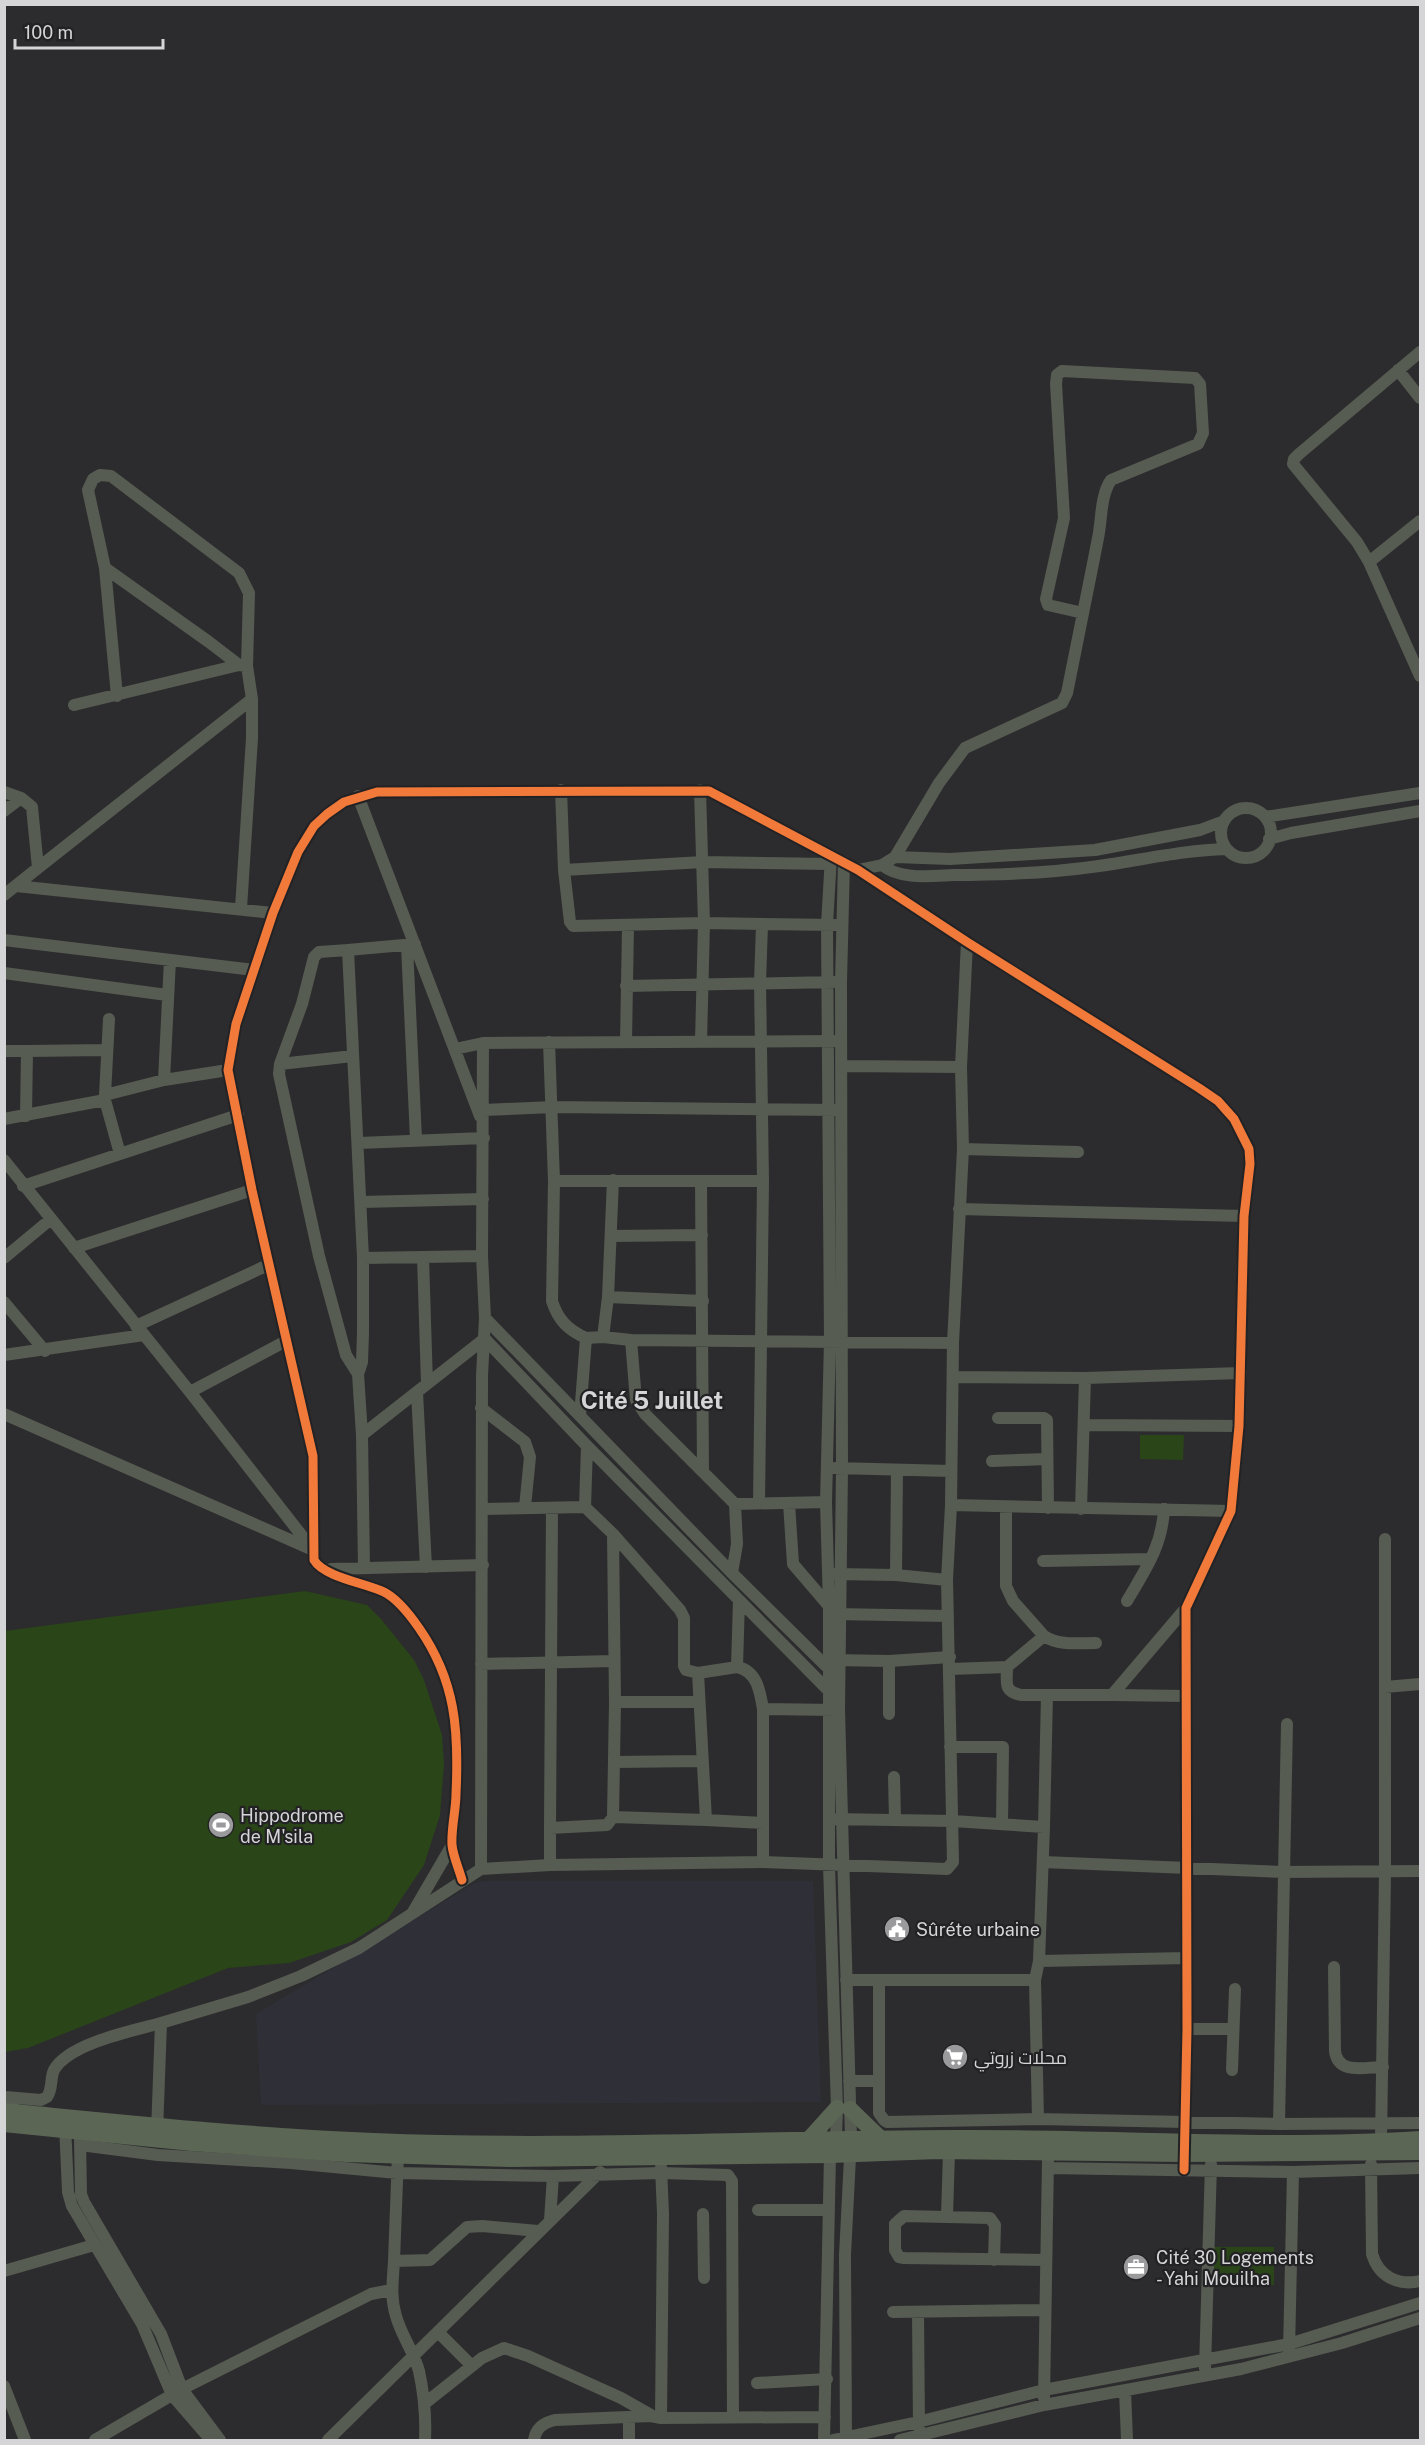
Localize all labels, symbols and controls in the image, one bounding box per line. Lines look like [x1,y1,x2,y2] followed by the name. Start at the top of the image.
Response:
[15,12,164,50] scale bar
[24,22,73,43] text: 100 m
[581,1386,723,1414] district label: Cité 5 Juillet
[240,1805,344,1847] place label: Hippodrome de M'sila
[206,1810,236,1840] sports icon: Hippodrome de M'sila
[882,1914,912,1944] public building icon: Sûréte urbaine
[916,1919,1040,1940] place label: Sûréte urbaine
[940,2042,970,2072] supermarket icon: محلات زروتي
[974,2047,1067,2072] place label: محلات زروتي
[1156,2247,1314,2289] place label: Cité 30 Logements - Yahi Mouilha
[1121,2252,1151,2282] office icon: Cité 30 Logements - Yahi Mouilha

